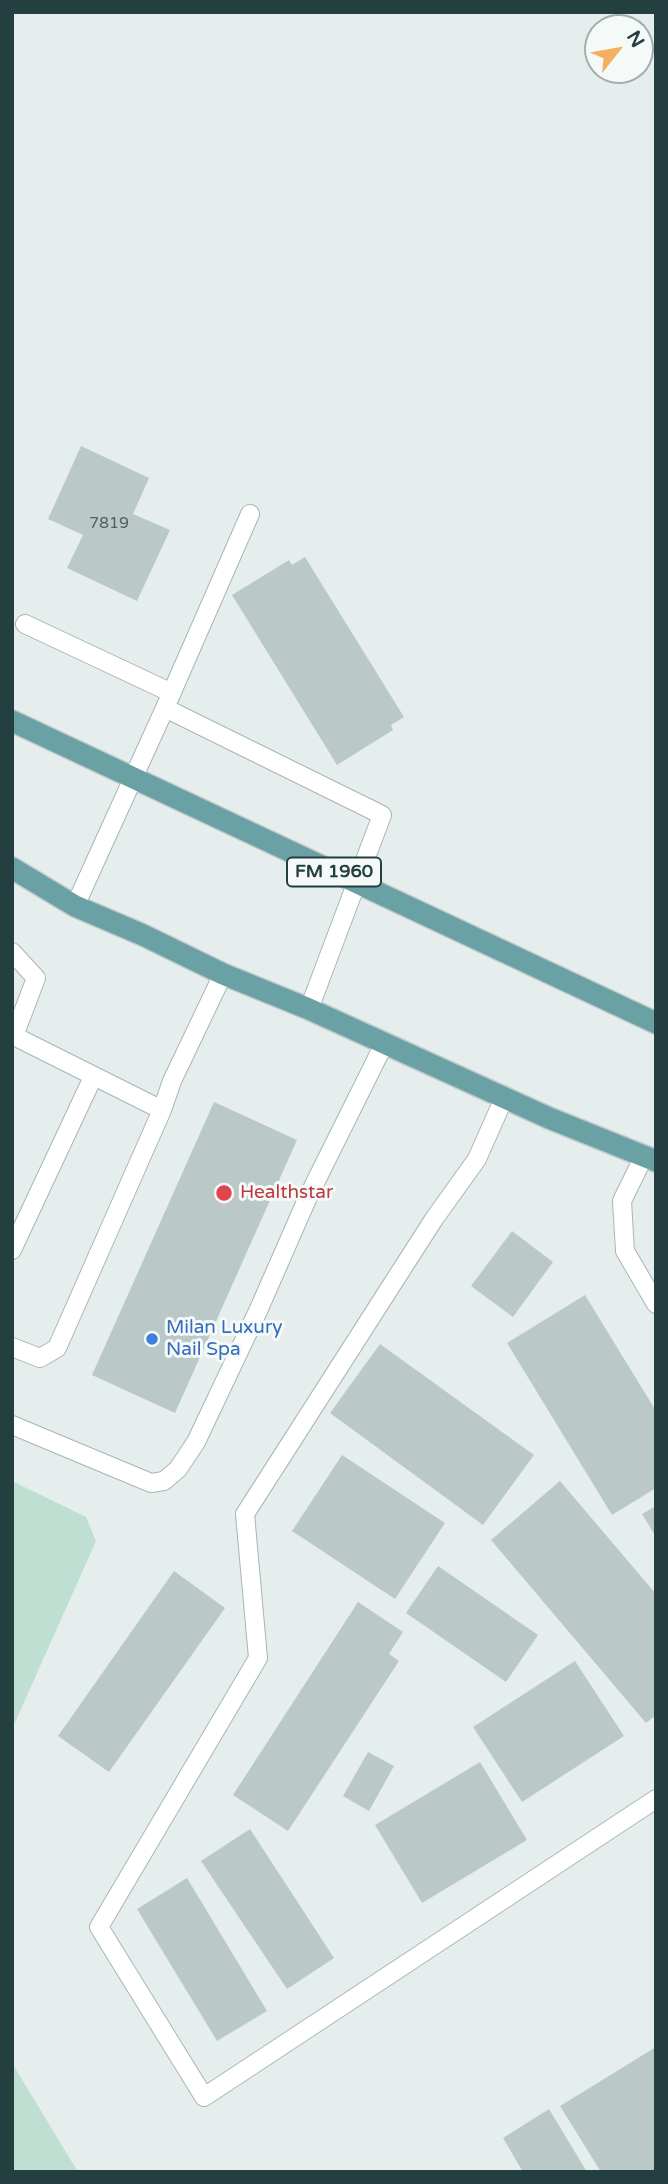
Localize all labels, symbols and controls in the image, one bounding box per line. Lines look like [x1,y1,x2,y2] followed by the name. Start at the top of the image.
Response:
[584,14,654,84] north arrow
[622,27,649,51] text: N
[89,514,129,534] house number: 7819
[287,858,381,886] road number: FM 1960
[240,1182,333,1204] place label: Healthstar
[214,1183,234,1203] marker: Healthstar
[166,1317,282,1361] place label: Milan Luxury Nail Spa
[144,1331,160,1347] marker: Milan Luxury Nail Spa

